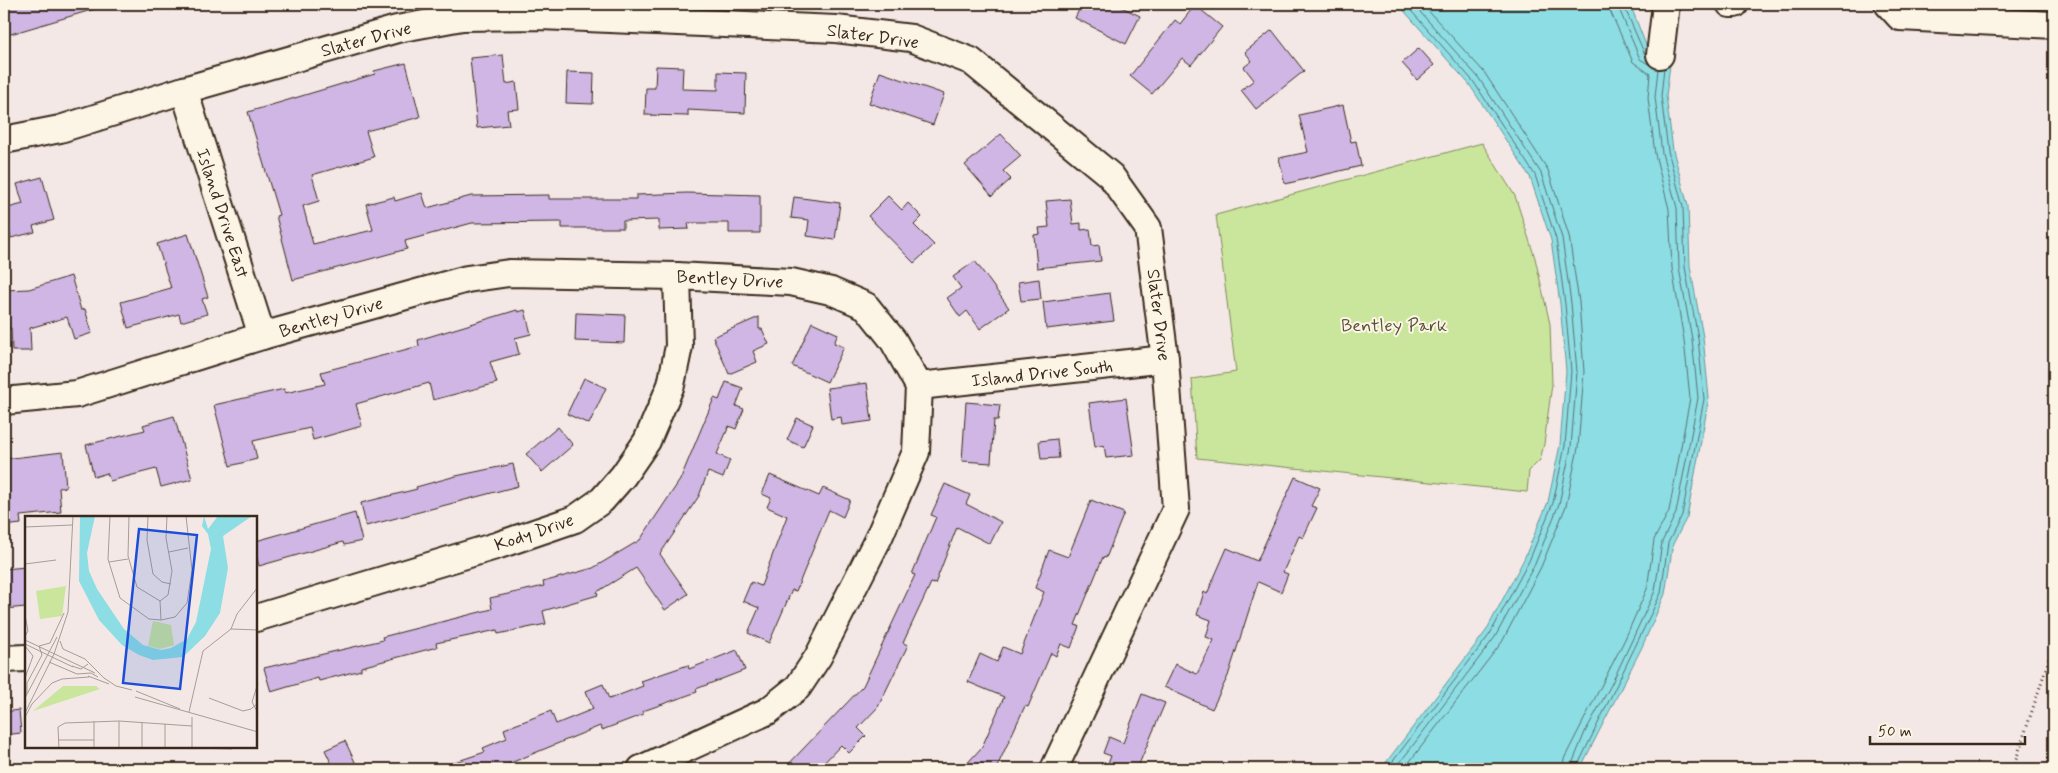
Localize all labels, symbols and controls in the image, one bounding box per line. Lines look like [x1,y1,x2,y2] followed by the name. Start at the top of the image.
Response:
[318,16,414,64] street label: Slater Drive
[825,19,920,55] street label: Slater Drive
[190,145,254,282] street label: Island Drive East
[676,265,784,295] street label: Bentley Drive
[1140,268,1176,363] street label: Slater Drive
[277,292,386,344] street label: Bentley Drive
[1341,314,1447,338] park label: Bentley Park
[970,355,1114,393] street label: Island Drive South
[492,508,577,558] street label: Kody Drive
[25,516,258,748] inset map
[1870,713,2026,745] scale bar
[1878,722,1912,742] text: 50 m

